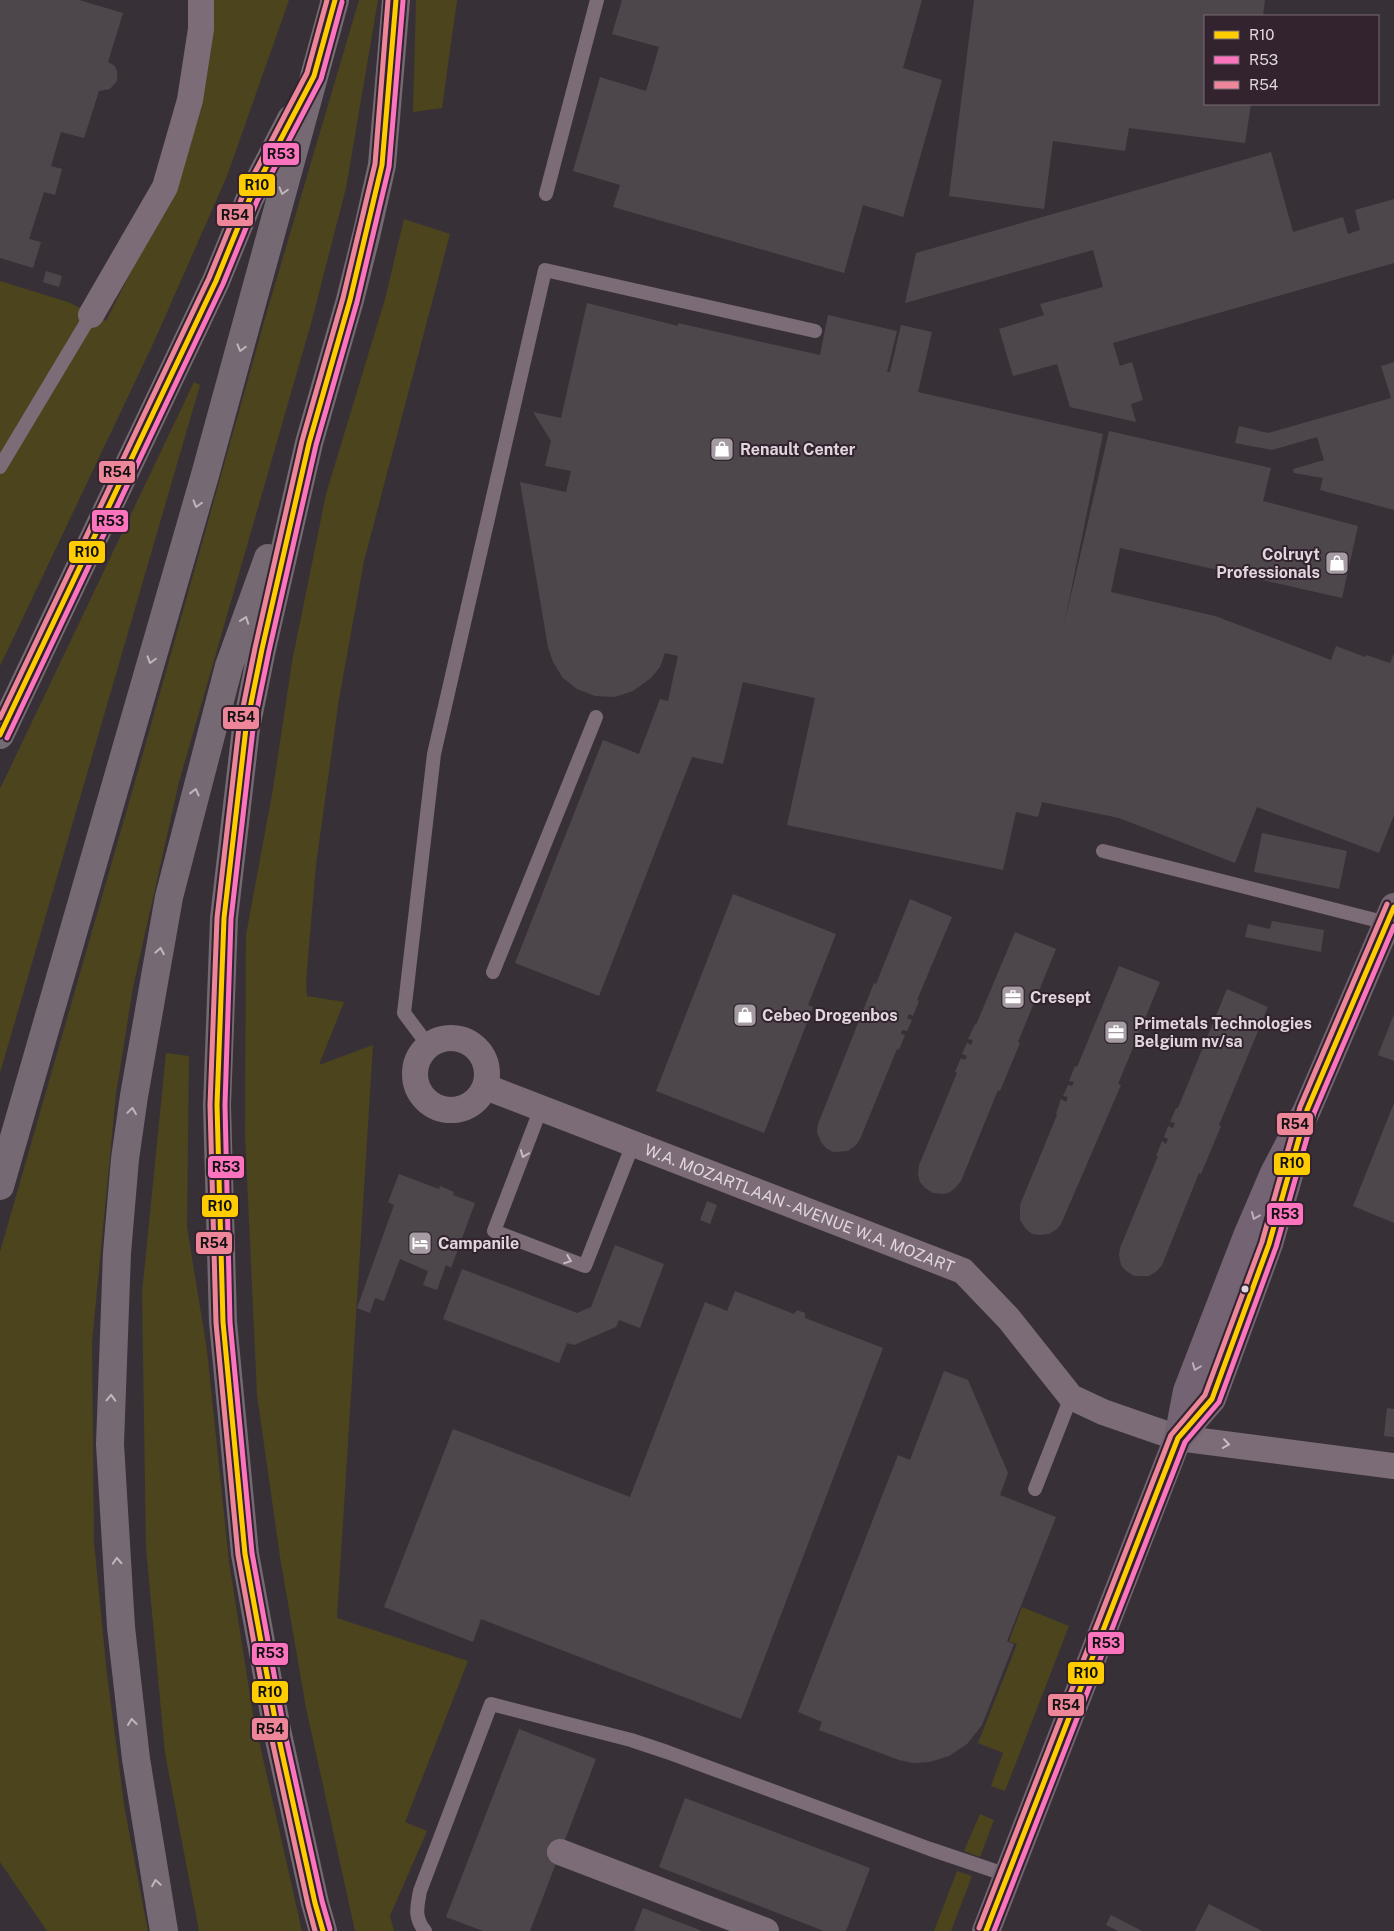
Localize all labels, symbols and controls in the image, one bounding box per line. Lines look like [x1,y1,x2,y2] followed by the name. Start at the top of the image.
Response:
[1204,15,1379,105] legend
[1249,26,1274,43] text: R10
[1249,51,1278,68] text: R53
[1249,76,1278,93] text: R54
[262,142,300,166] line badge: R53
[267,146,295,162] text: R53
[238,173,276,197] line badge: R10
[245,177,269,193] text: R10
[278,186,289,195] one-way arrow
[216,203,254,227] line badge: R54
[221,207,249,223] text: R54
[237,343,247,351] one-way arrow
[709,436,735,462] shop icon: Renault Center
[740,440,856,459] place label: Renault Center
[98,460,136,484] line badge: R54
[103,464,131,480] text: R54
[192,499,202,508] one-way arrow
[91,509,129,533] line badge: R53
[96,513,124,529] text: R53
[68,540,106,564] line badge: R10
[75,544,99,560] text: R10
[1216,545,1320,582] place label: Colruyt Professionals
[1324,550,1350,576] shop icon: Colruyt Professionals
[239,617,249,625] one-way arrow
[147,656,157,664] one-way arrow
[222,706,260,730] line badge: R54
[227,709,255,725] text: R54
[189,788,200,797] one-way arrow
[154,946,164,955] one-way arrow
[1000,984,1026,1010] office icon: Cresept
[1030,988,1091,1007] place label: Cresept
[732,1002,758,1028] shop icon: Cebeo Drogenbos
[762,1006,898,1025] place label: Cebeo Drogenbos
[1134,1014,1312,1051] place label: Primetals Technologies Belgium nv/sa
[1103,1019,1129,1045] office icon: Primetals Technologies Belgium nv/sa
[126,1106,136,1115] one-way arrow
[1276,1112,1314,1136] line badge: R54
[1281,1116,1309,1132] text: R54
[642,1140,957,1277] street label: W.A. MOZARTLAAN - AVENUE W.A. MOZART
[520,1149,530,1158] one-way arrow
[1273,1152,1311,1176] line badge: R10
[207,1155,245,1179] line badge: R53
[1280,1155,1304,1171] text: R10
[212,1159,240,1175] text: R53
[201,1194,239,1218] line badge: R10
[208,1198,232,1214] text: R10
[1266,1202,1304,1226] line badge: R53
[1271,1206,1299,1222] text: R53
[1251,1211,1262,1220] one-way arrow
[407,1230,433,1256] hotel icon: Campanile
[195,1231,233,1255] line badge: R54
[438,1234,519,1253] place label: Campanile
[200,1235,228,1251] text: R54
[563,1253,572,1264] one-way arrow
[1240,1284,1250,1294] unlabelled marker
[1191,1363,1201,1371] one-way arrow
[106,1394,117,1402] one-way arrow
[1223,1438,1231,1449] one-way arrow
[111,1556,122,1564] one-way arrow
[1087,1631,1125,1655] line badge: R53
[1092,1635,1120,1651] text: R53
[251,1642,289,1666] line badge: R53
[256,1645,284,1661] text: R53
[1067,1661,1105,1685] line badge: R10
[1074,1665,1098,1681] text: R10
[251,1680,289,1704] line badge: R10
[258,1684,282,1700] text: R10
[1047,1693,1085,1717] line badge: R54
[1052,1697,1080,1713] text: R54
[251,1717,289,1741] line badge: R54
[127,1718,138,1726] one-way arrow
[256,1721,284,1737] text: R54
[152,1879,162,1887] one-way arrow

